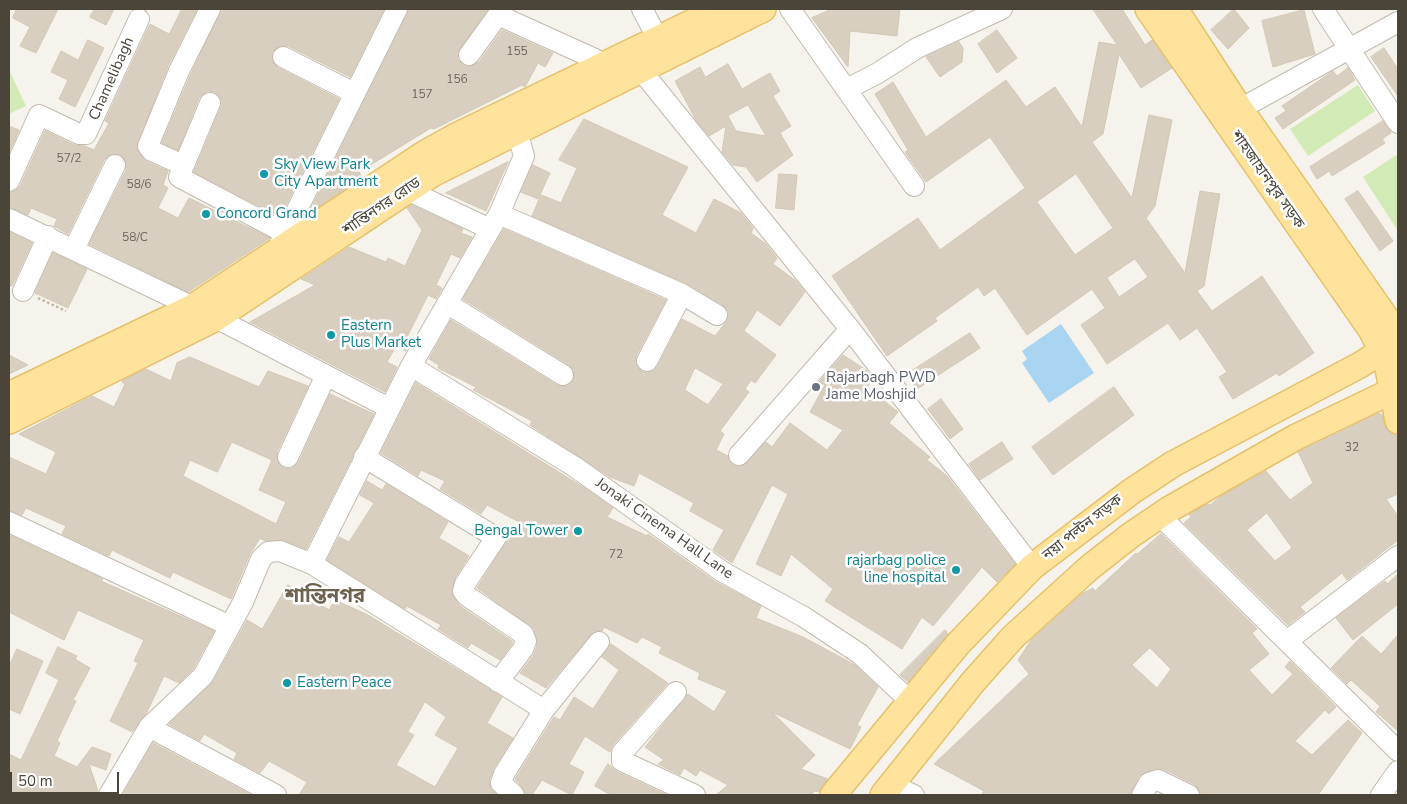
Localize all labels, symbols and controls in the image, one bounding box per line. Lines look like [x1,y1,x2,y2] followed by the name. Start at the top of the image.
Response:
[86,35,138,123] street label: Chamelibagh
[506,45,528,59] house number: 155
[446,73,468,87] house number: 156
[411,88,433,102] house number: 157
[1226,127,1308,233] street label: শাহজাহানপুর সড়ক
[57,152,81,166] house number: 57/2
[274,156,378,191] place label: Sky View Park City Apartment
[258,168,270,180] marker: Sky View Park City Apartment
[340,174,424,240] street label: শান্তিনগর রোড
[127,178,151,192] house number: 58/6
[216,205,317,223] place label: Concord Grand
[200,208,212,220] marker: Concord Grand
[122,231,148,245] house number: 58/C
[341,317,421,352] place label: Eastern Plus Market
[325,329,337,341] marker: Eastern Plus Market
[826,369,936,404] place label: Rajarbagh PWD Jame Moshjid
[810,381,822,393] marker: Rajarbagh PWD Jame Moshjid
[1345,441,1359,455] house number: 32
[592,475,736,583] street label: Jonaki Cinema Hall Lane
[1040,491,1126,565] street label: নয়া পল্টন সড়ক
[474,522,568,540] place label: Bengal Tower
[572,525,584,537] marker: Bengal Tower
[609,548,623,562] house number: 72
[847,552,946,587] place label: rajarbag police line hospital
[950,564,962,576] marker: rajarbag police line hospital
[285,585,365,609] district label: শান্তিনগর
[297,674,391,692] place label: Eastern Peace
[281,677,293,689] marker: Eastern Peace
[12,762,121,794] scale bar
[18,771,53,791] text: 50 m

